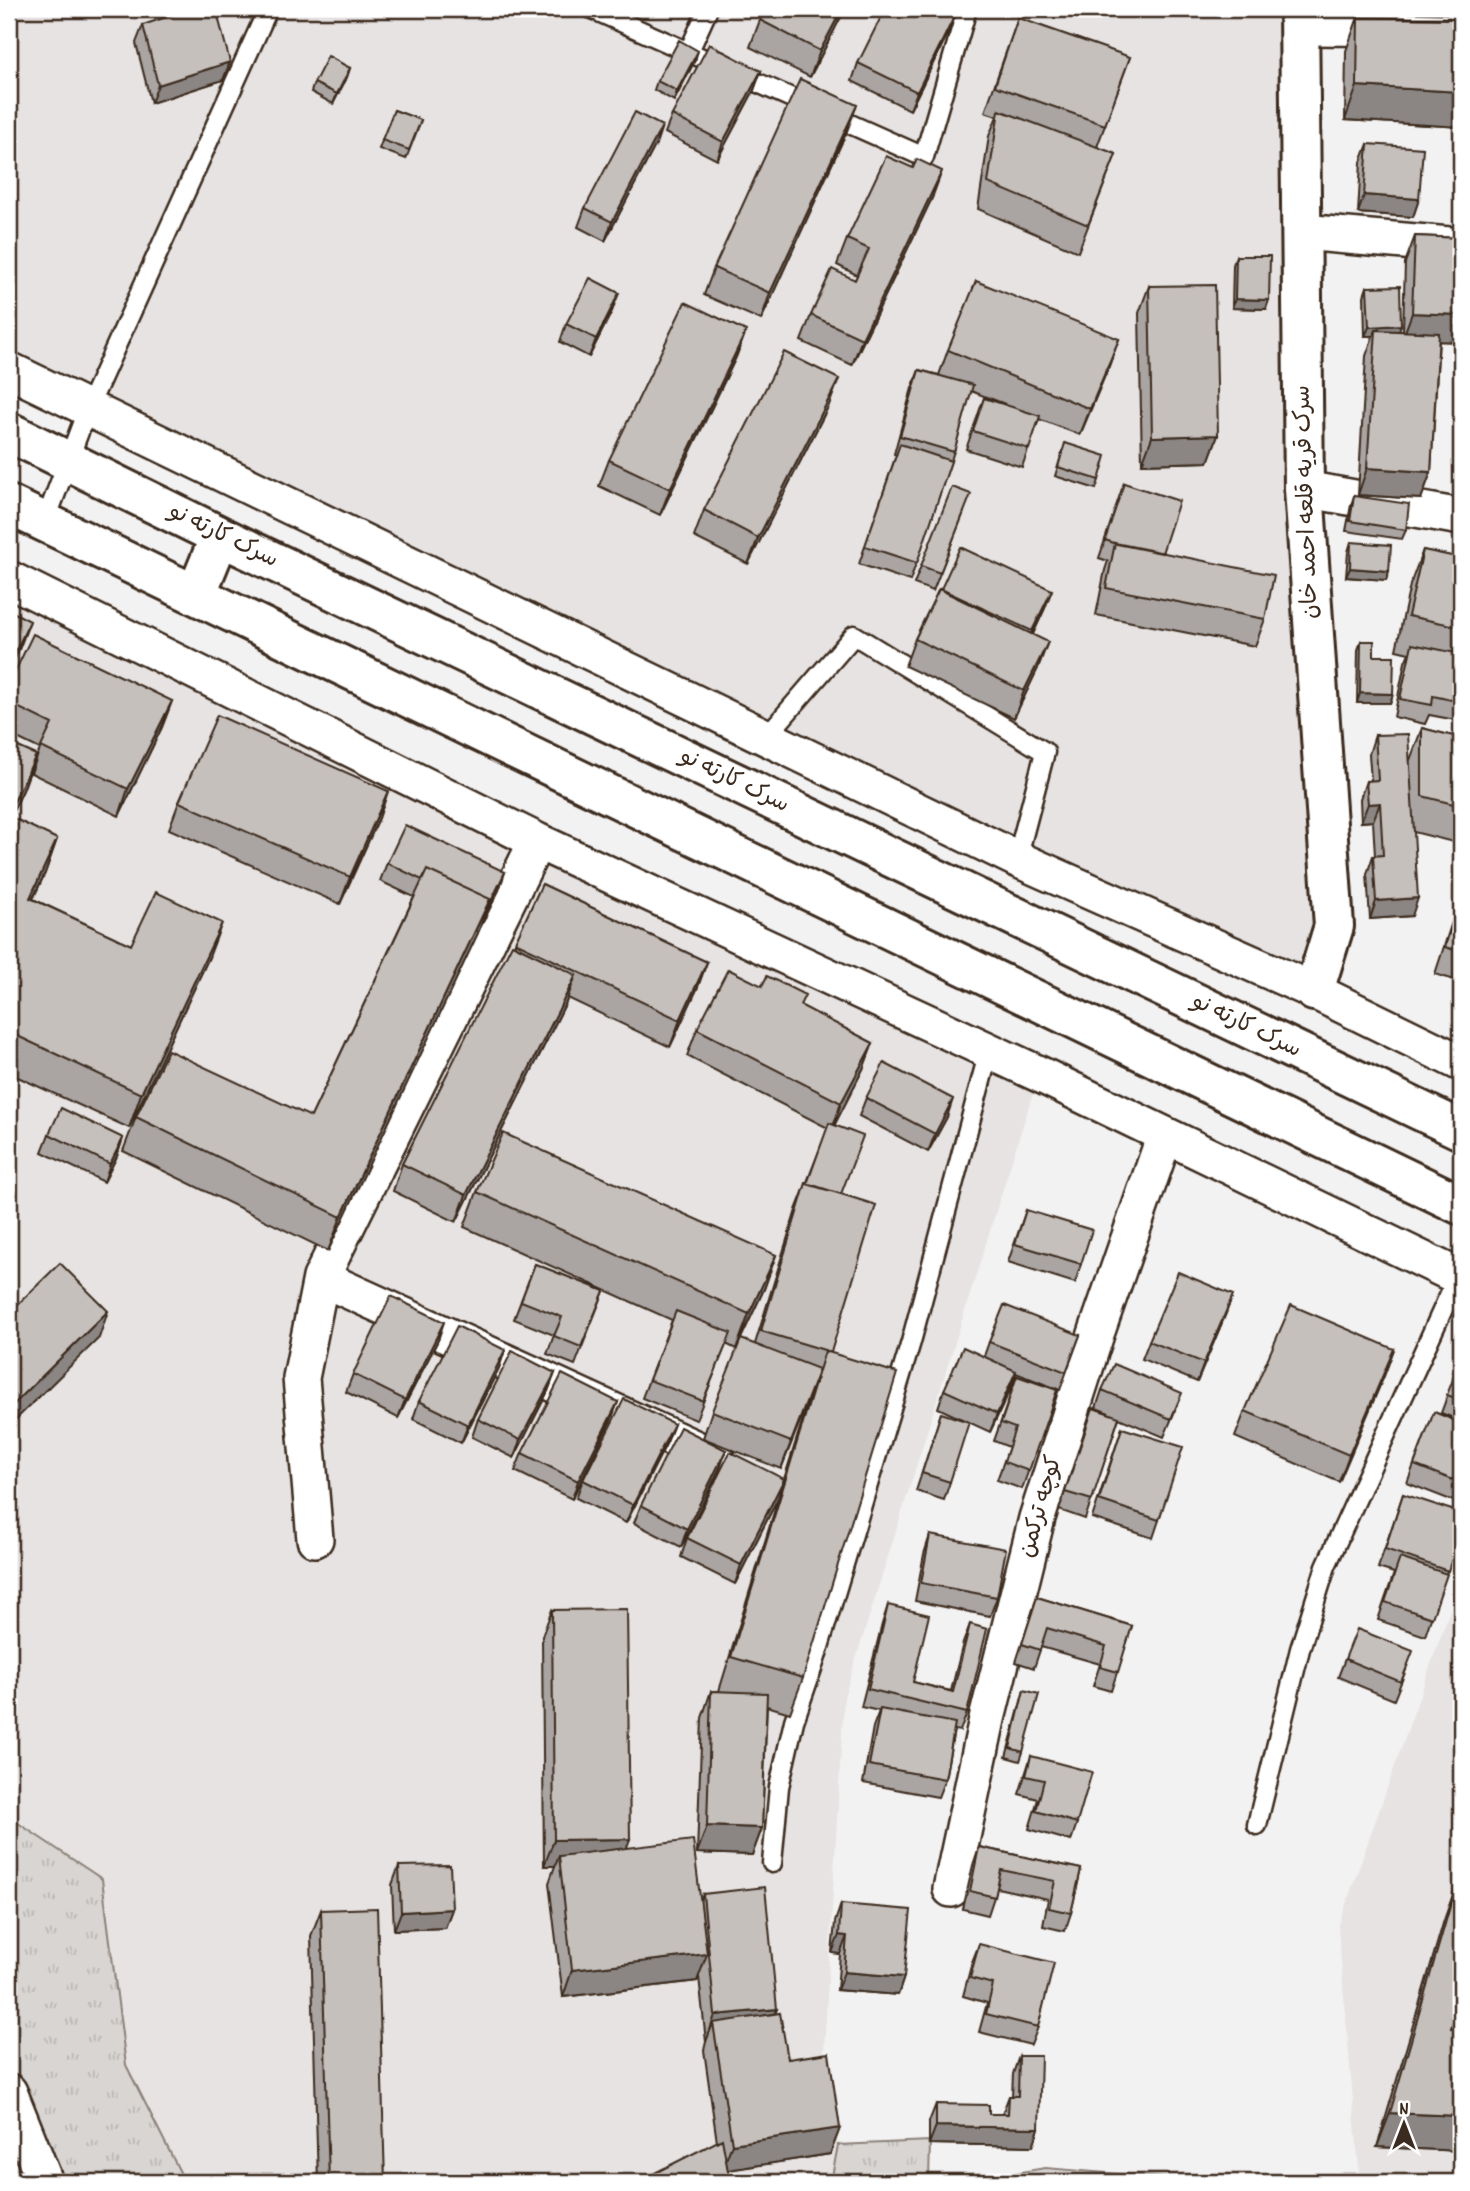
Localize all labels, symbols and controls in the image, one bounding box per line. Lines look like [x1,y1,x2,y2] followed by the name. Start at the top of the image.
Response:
[1287,384,1329,620] street label: سرک قریه قلعه احمد خان
[161,495,283,578] street label: سرک کارته نو
[672,740,794,823] street label: سرک کارته نو
[1184,985,1306,1068] street label: سرک کارته نو
[1012,1452,1072,1562] street label: کوچه ترکمن
[1368,2090,1438,2160] north arrow
[1399,2097,1409,2124] text: N

